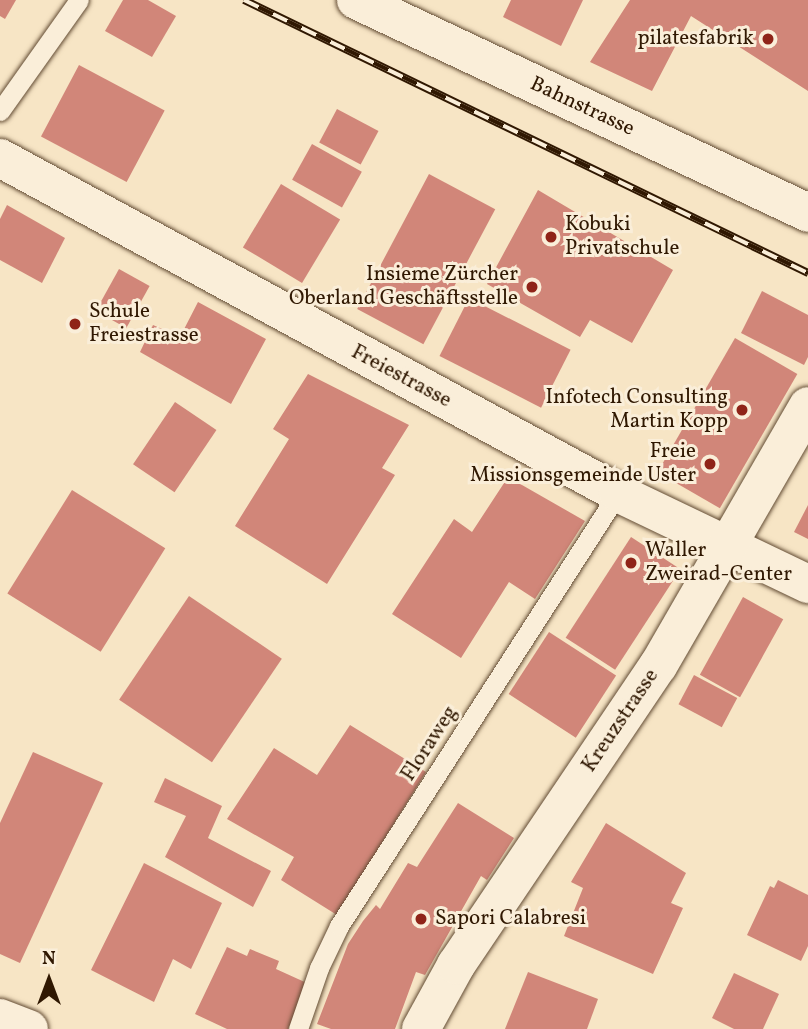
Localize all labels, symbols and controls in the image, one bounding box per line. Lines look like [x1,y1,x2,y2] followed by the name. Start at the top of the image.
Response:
[637,26,754,52] place label: pilatesfabrik
[760,31,776,47] marker: pilatesfabrik
[526,72,638,142] street label: Bahnstrasse
[565,212,679,262] place label: Kobuki Privatschule
[543,229,559,245] marker: Kobuki Privatschule
[289,262,518,312] place label: Insieme Zürcher Oberland Geschäftsstelle
[524,279,540,295] marker: Insieme Zürcher Oberland Geschäftsstelle
[89,299,199,349] place label: Schule Freiestrasse
[67,316,83,332] marker: Schule Freiestrasse
[347,340,455,414] street label: Freiestrasse
[545,385,728,435] place label: Infotech Consulting Martin Kopp
[734,402,750,418] marker: Infotech Consulting Martin Kopp
[470,439,696,489] place label: Freie Missionsgemeinde Uster
[702,456,718,472] marker: Freie Missionsgemeinde Uster
[645,538,792,588] place label: Waller Zweirad-Center
[623,555,639,571] marker: Waller Zweirad-Center
[577,665,665,777] street label: Kreuzstrasse
[396,702,464,786] street label: Floraweg
[435,906,586,932] place label: Sapori Calabresi
[413,911,429,927] marker: Sapori Calabresi
[14,945,84,1015] north arrow
[42,946,56,972] text: N

